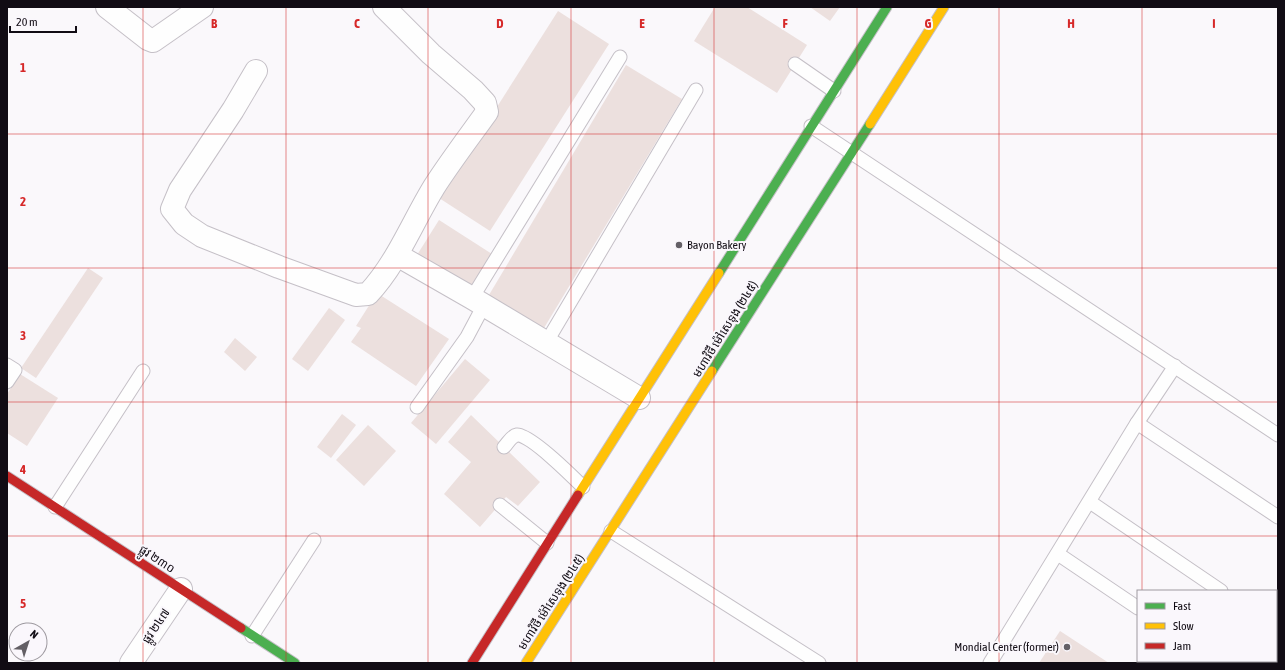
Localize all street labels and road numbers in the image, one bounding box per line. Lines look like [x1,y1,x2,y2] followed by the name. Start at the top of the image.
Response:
[689,278,761,380] street label: មហាវិថី ម៉ៅសេទុង (២៤៥)
[134,542,178,579] street label: ផ្លូវ ២៣០
[514,551,587,653] street label: មហាវិថី ម៉ៅសេទុង (២៤៥)
[139,606,176,648] street label: ផ្លូវ ២៤៧

